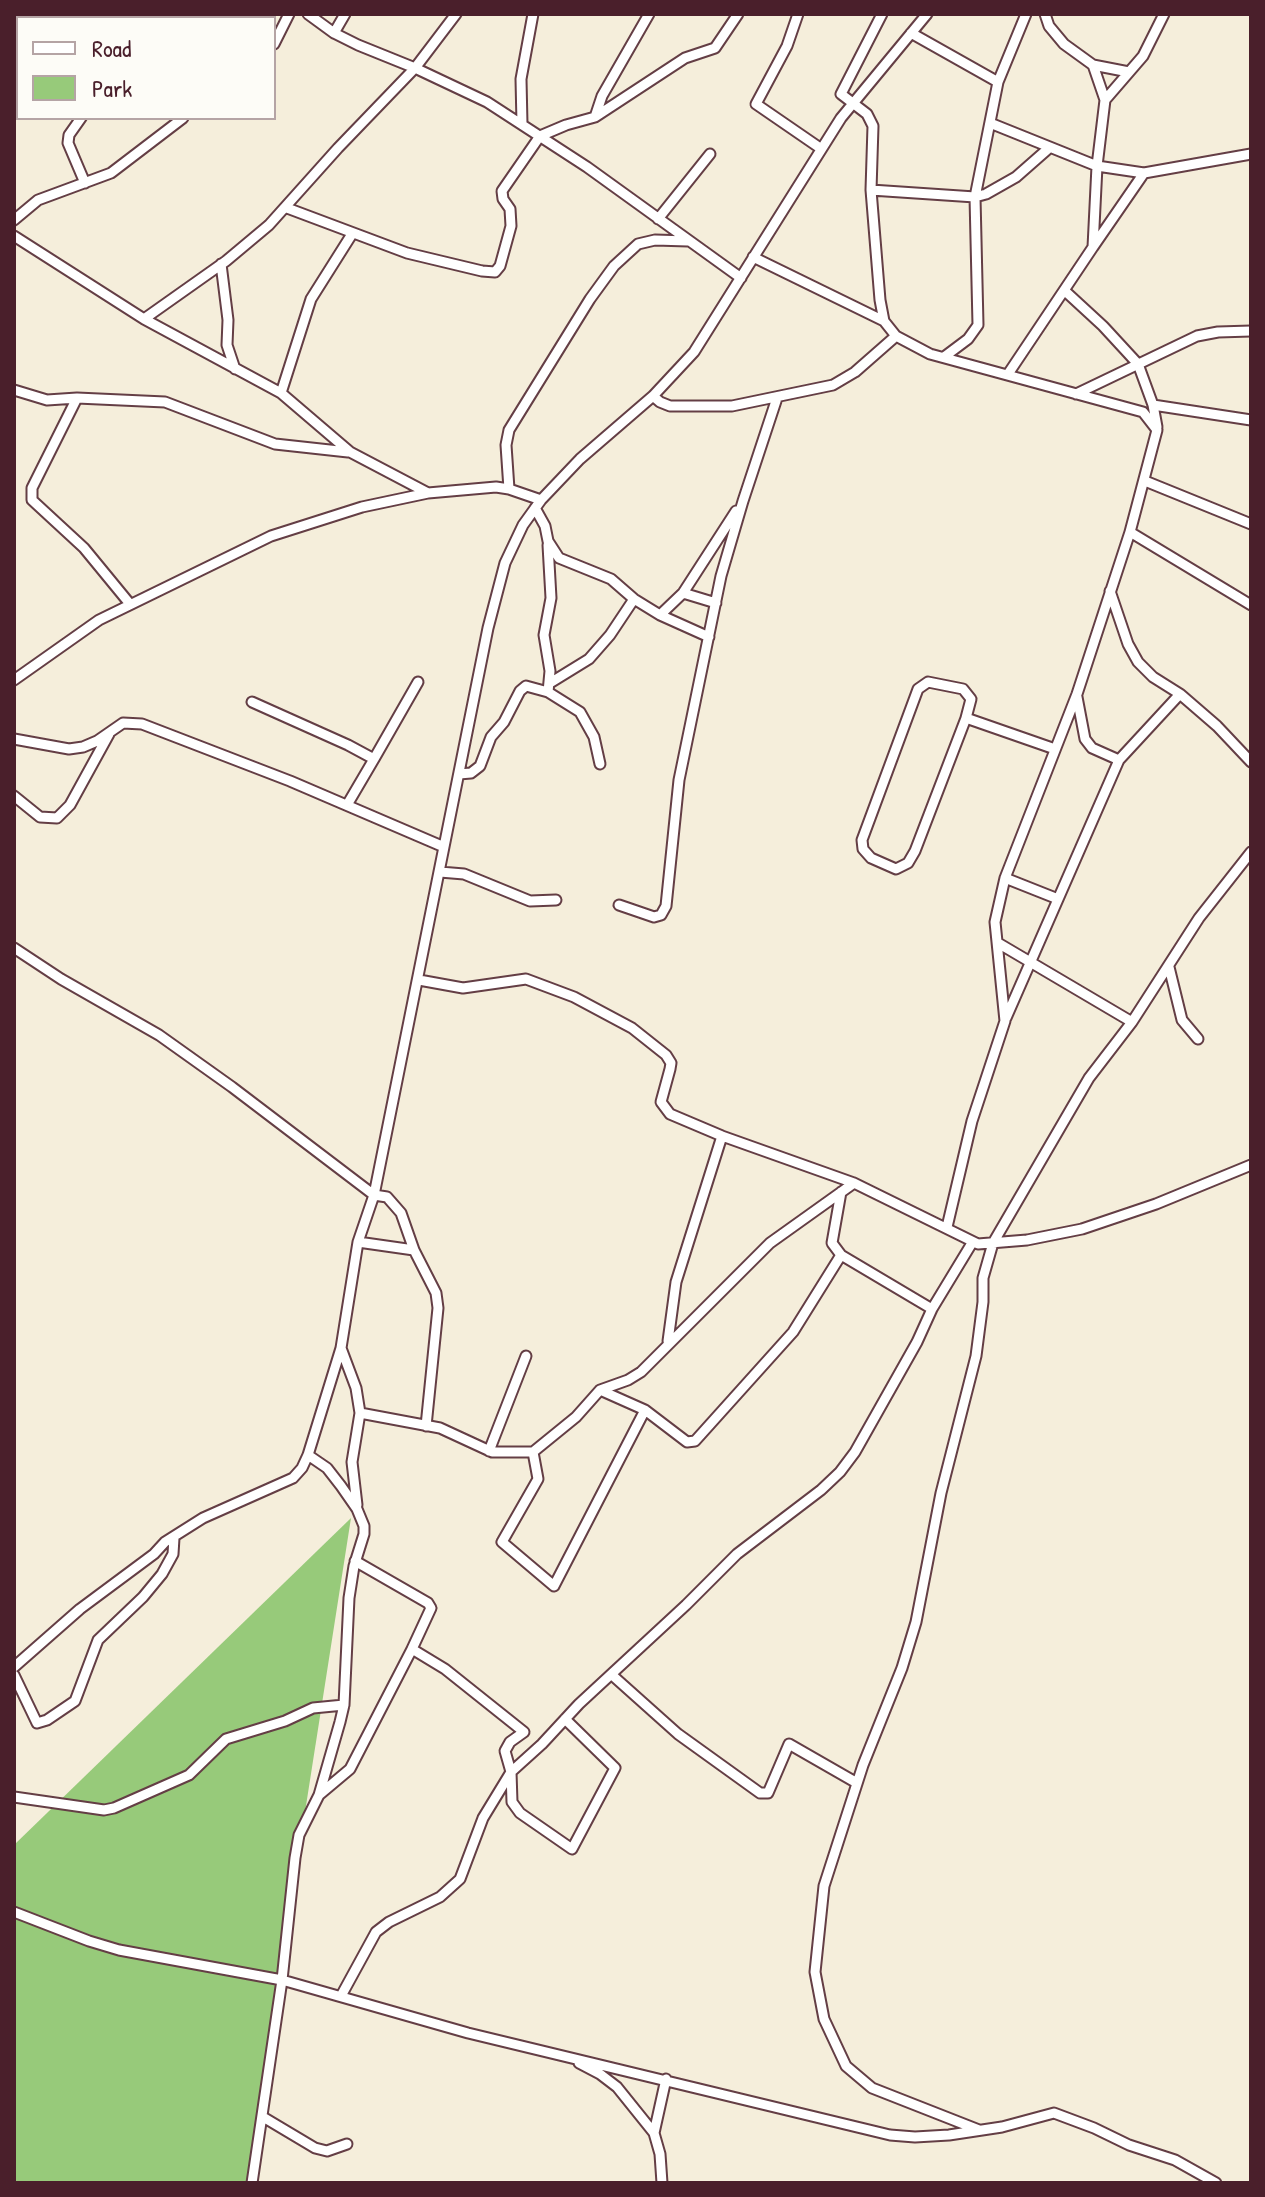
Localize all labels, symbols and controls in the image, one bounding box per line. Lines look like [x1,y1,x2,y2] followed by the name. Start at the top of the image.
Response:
[16,16,276,120] legend
[92,32,131,64] text: Road
[92,72,132,104] text: Park

